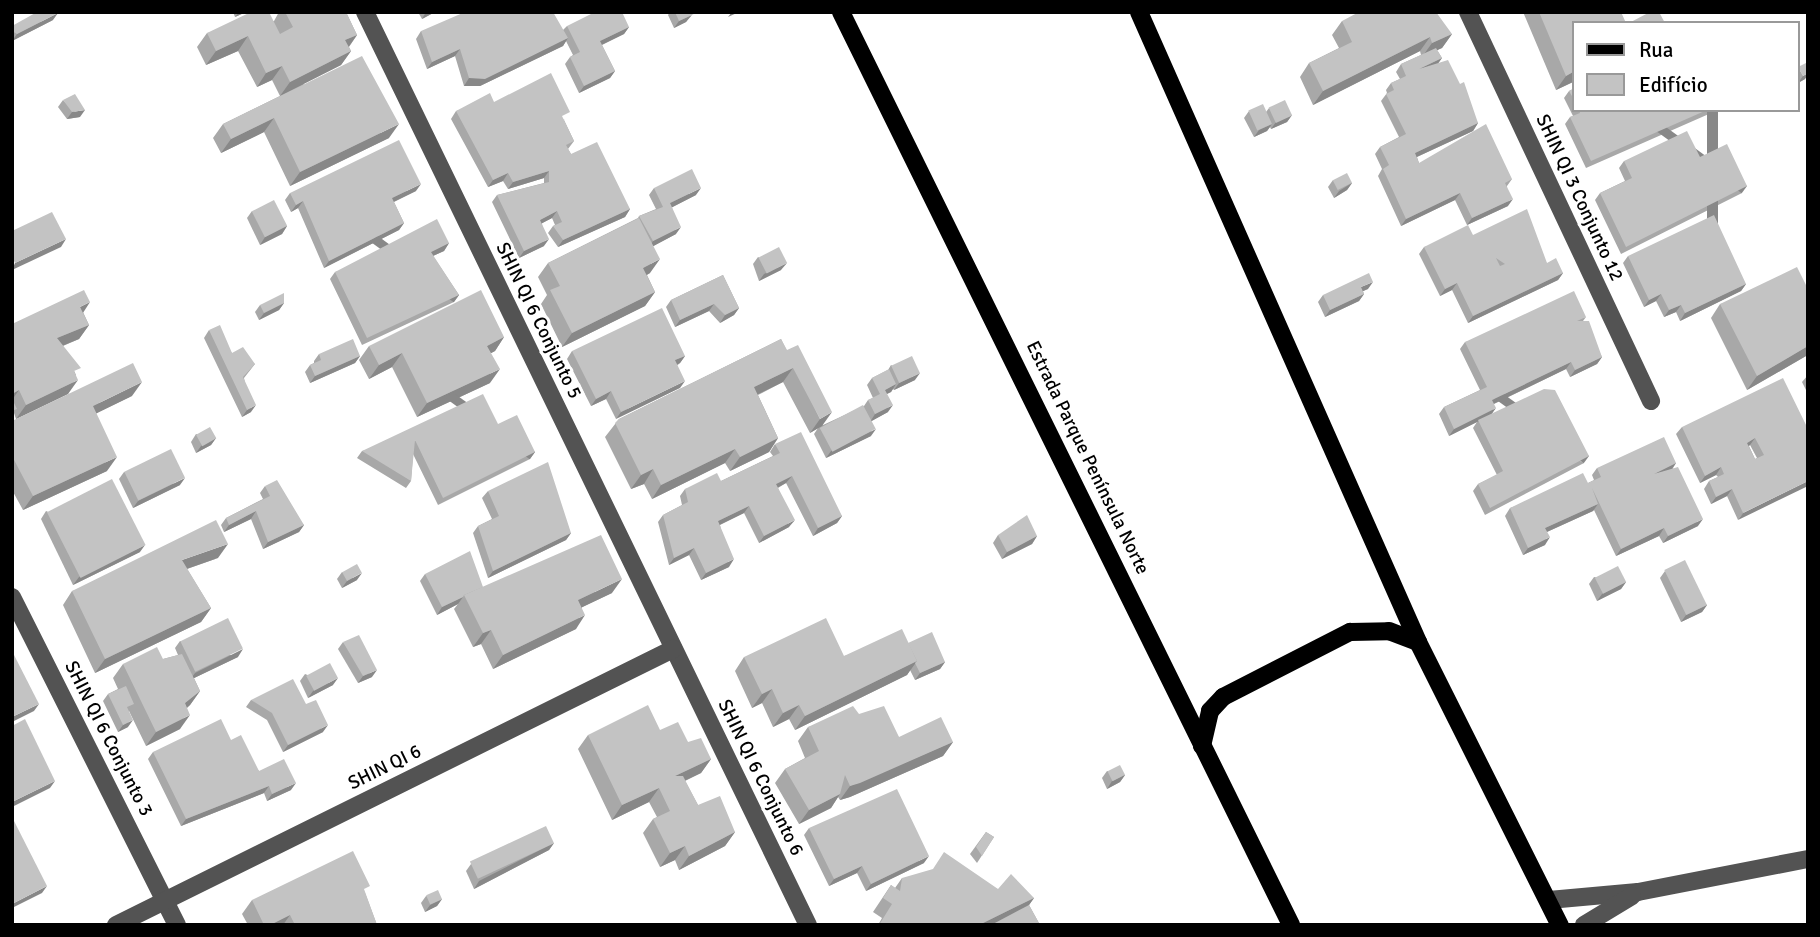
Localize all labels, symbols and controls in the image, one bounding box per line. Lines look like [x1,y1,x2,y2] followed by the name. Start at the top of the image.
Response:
[1572,21,1799,112] legend
[1639,37,1673,63] text: Rua
[1639,72,1708,98] text: Edifício
[1530,111,1628,285] street label: SHIN QI 3 Conjunto 12
[490,239,586,403] street label: SHIN QI 6 Conjunto 5
[1020,338,1154,578] street label: Estrada Parque Península Norte
[59,658,157,820] street label: SHIN QI 6 Conjunto 3
[712,696,808,860] street label: SHIN QI 6 Conjunto 6
[345,741,425,795] street label: SHIN QI 6

